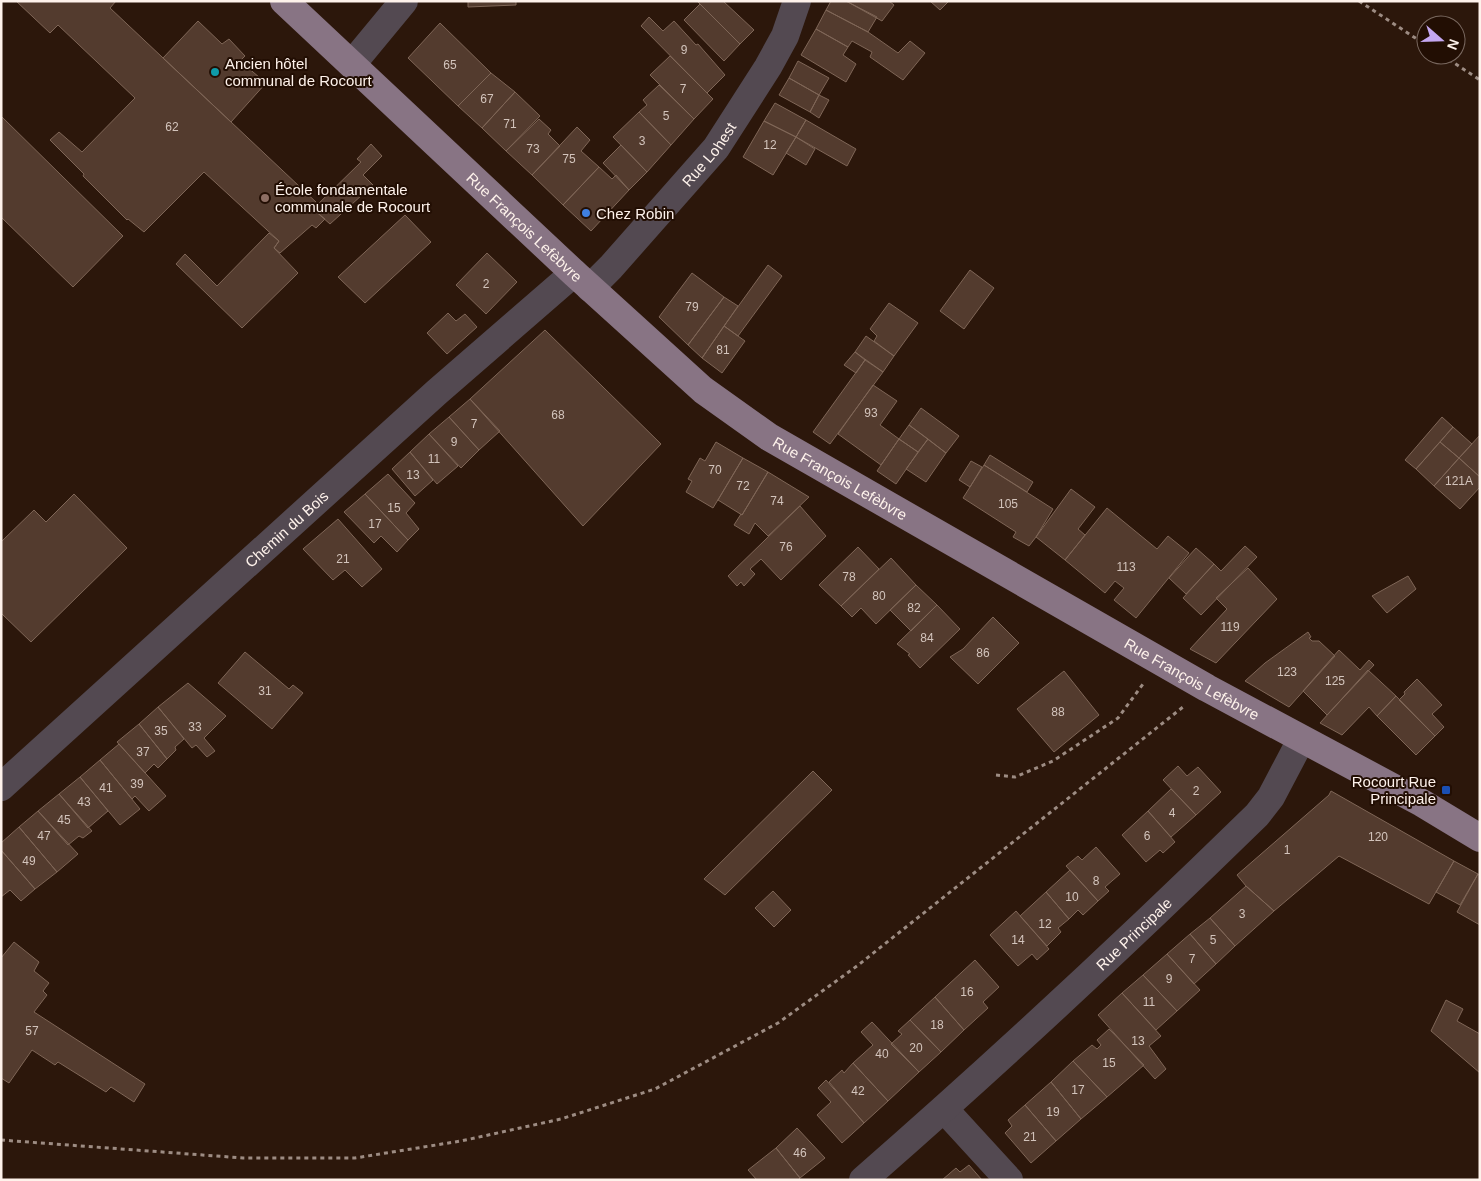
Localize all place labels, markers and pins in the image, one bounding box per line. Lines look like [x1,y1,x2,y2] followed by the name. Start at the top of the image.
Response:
[225,55,373,89] place label: Ancien hôtel communal de Rocourt
[209,66,221,78] marker: Ancien hôtel communal de Rocourt
[275,181,431,215] place label: École fondamentale communale de Rocourt
[259,192,271,204] marker: École fondamentale communale de Rocourt
[596,205,674,222] place label: Chez Robin
[580,207,592,219] marker: Chez Robin
[1352,773,1436,807] place label: Rocourt Rue Principale
[1440,784,1452,796] marker: Rocourt Rue Principale

